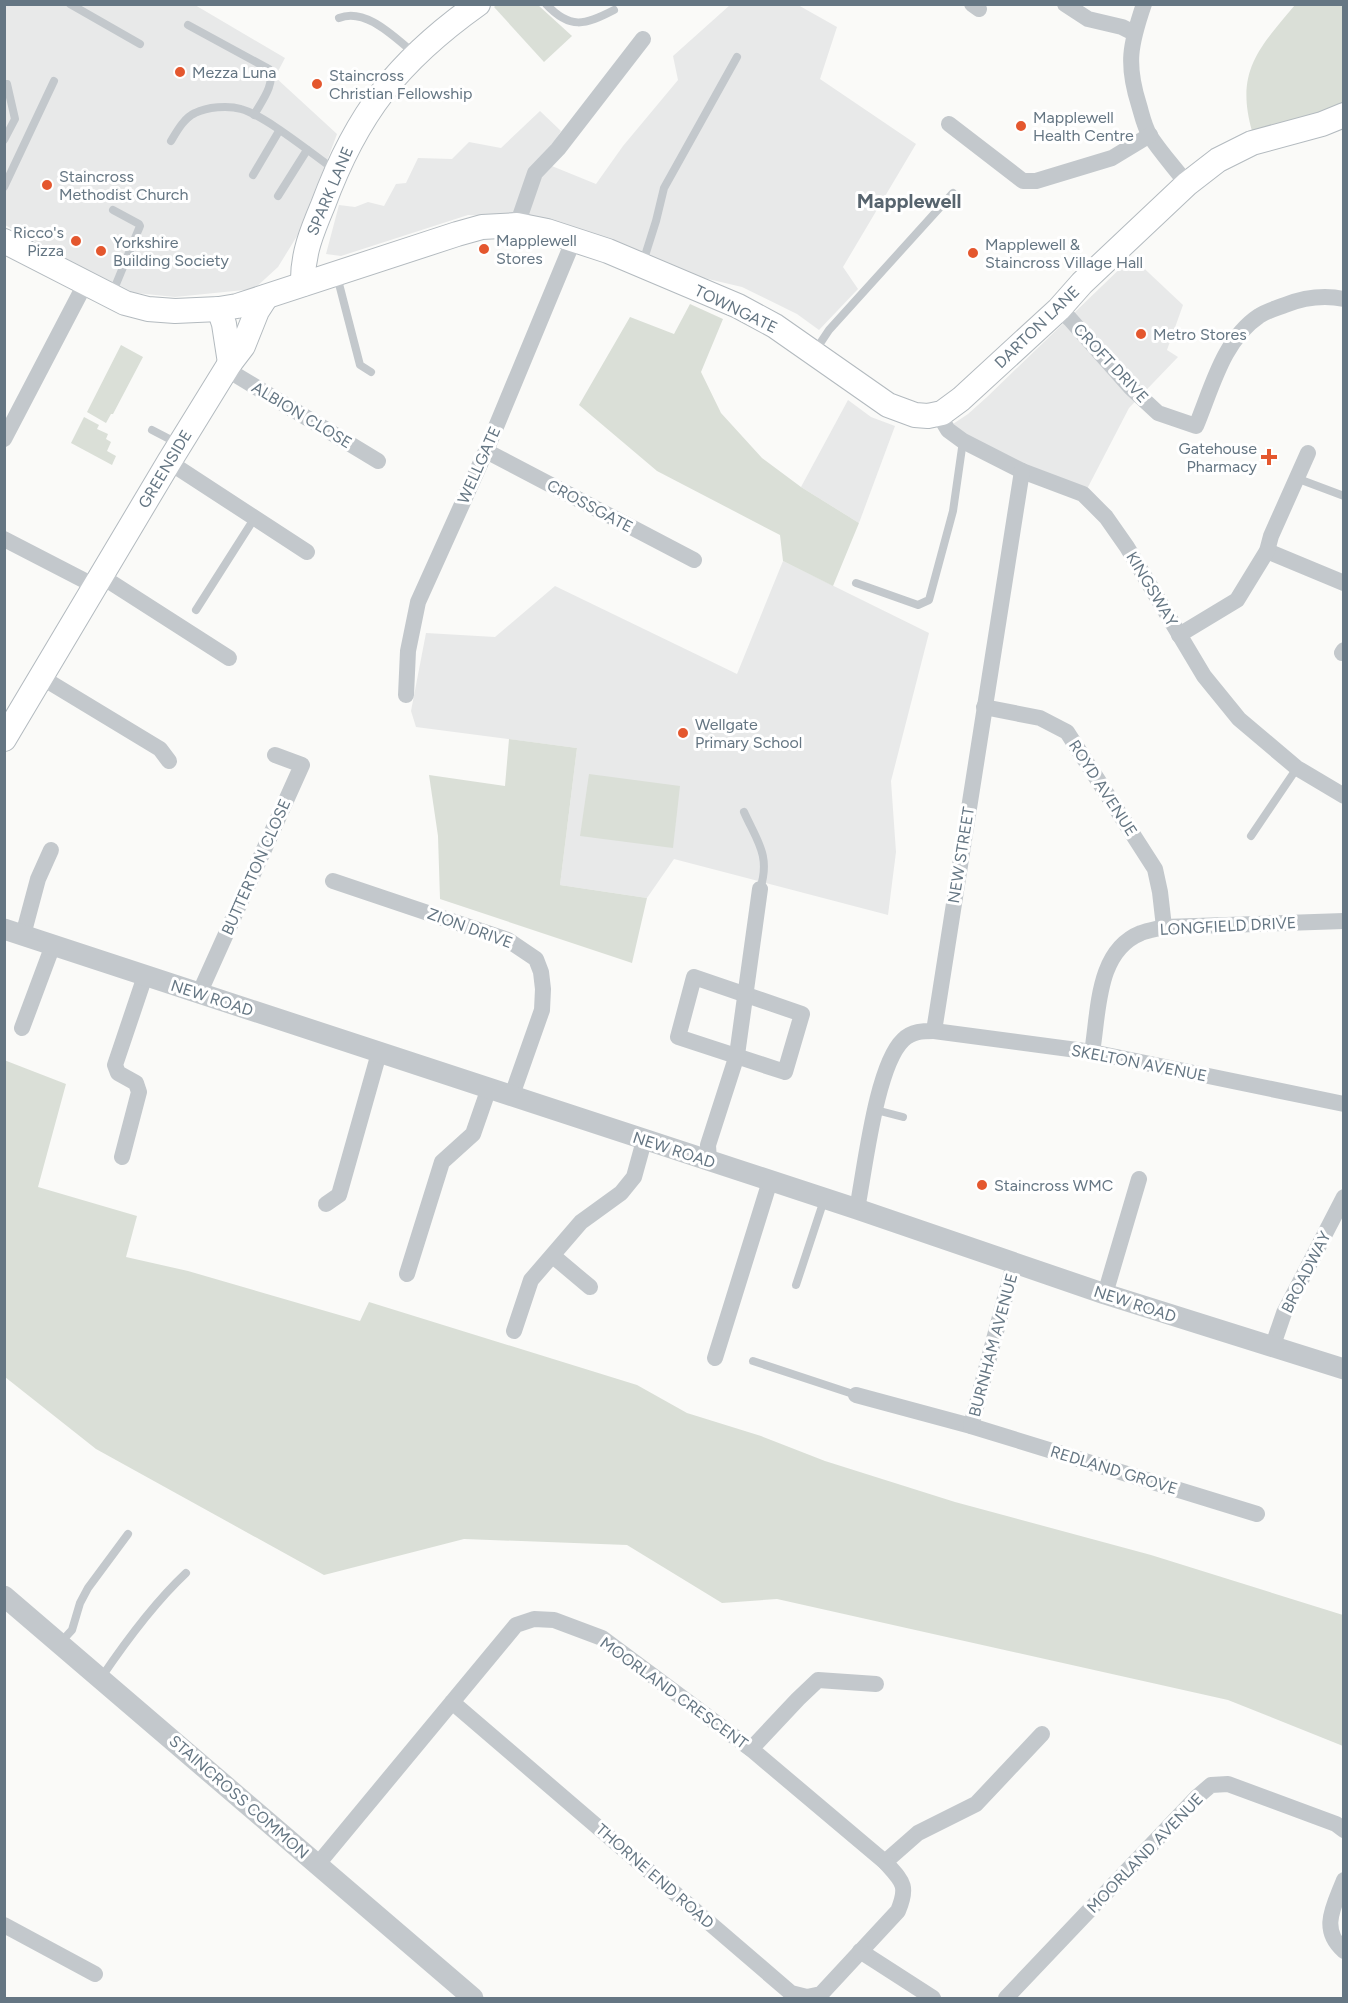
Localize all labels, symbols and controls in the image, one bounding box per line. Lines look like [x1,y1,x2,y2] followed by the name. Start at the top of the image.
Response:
[192,63,276,82] place label: Mezza Luna
[173,65,187,79] marker: Mezza Luna
[329,66,472,103] place label: Staincross Christian Fellowship
[310,77,324,91] marker: Staincross Christian Fellowship
[1033,108,1134,145] place label: Mapplewell Health Centre
[1014,119,1028,133] marker: Mapplewell Health Centre
[303,144,357,238] street label: SPARK LANE
[59,167,189,204] place label: Staincross Methodist Church
[40,178,54,192] marker: Staincross Methodist Church
[857,189,961,213] district label: Mapplewell
[13,223,64,260] place label: Ricco's Pizza
[496,231,577,268] place label: Mapplewell Stores
[113,233,230,270] place label: Yorkshire Building Society
[69,234,83,248] marker: Ricco's Pizza
[985,235,1143,272] place label: Mapplewell & Staincross Village Hall
[477,242,491,256] marker: Mapplewell Stores
[94,244,108,258] marker: Yorkshire Building Society
[966,246,980,260] marker: Mapplewell & Staincross Village Hall
[691,281,781,337] street label: TOWNGATE
[991,282,1083,372] street label: DARTON LANE
[1069,319,1153,407] street label: CROFT DRIVE
[1153,325,1247,344] place label: Metro Stores
[1134,327,1148,341] marker: Metro Stores
[249,378,355,452] street label: ALBION CLOSE
[454,423,504,507] street label: WELLGATE
[134,426,196,512] street label: GREENSIDE
[1179,439,1258,476] place label: Gatehouse Pharmacy
[1262,450,1276,464] marker: Gatehouse Pharmacy
[544,475,636,537] street label: CROSSGATE
[1122,548,1182,630] street label: KINGSWAY
[695,715,802,752] place label: Wellgate Primary School
[676,726,690,740] marker: Wellgate Primary School
[1065,736,1141,840] street label: ROYD AVENUE
[217,796,295,938] street label: BUTTERTON CLOSE
[944,805,978,905] street label: NEW STREET
[425,904,515,952] street label: ZION DRIVE
[1159,913,1297,939] street label: LONGFIELD DRIVE
[168,976,256,1020] street label: NEW ROAD
[1070,1041,1208,1085] street label: SKELTON AVENUE
[630,1128,718,1172] street label: NEW ROAD
[994,1176,1113,1195] place label: Staincross WMC
[975,1178,989,1192] marker: Staincross WMC
[1277,1228,1335,1316] street label: BROADWAY
[965,1271,1021,1419] street label: BURNHAM AVENUE
[1091,1282,1179,1326] street label: NEW ROAD
[1048,1442,1180,1498] street label: REDLAND GROVE
[596,1633,752,1753] street label: MOORLAND CRESCENT
[165,1731,313,1863] street label: STAINCROSS COMMON
[1083,1789,1207,1917] street label: MOORLAND AVENUE
[592,1820,718,1932] street label: THORNE END ROAD

